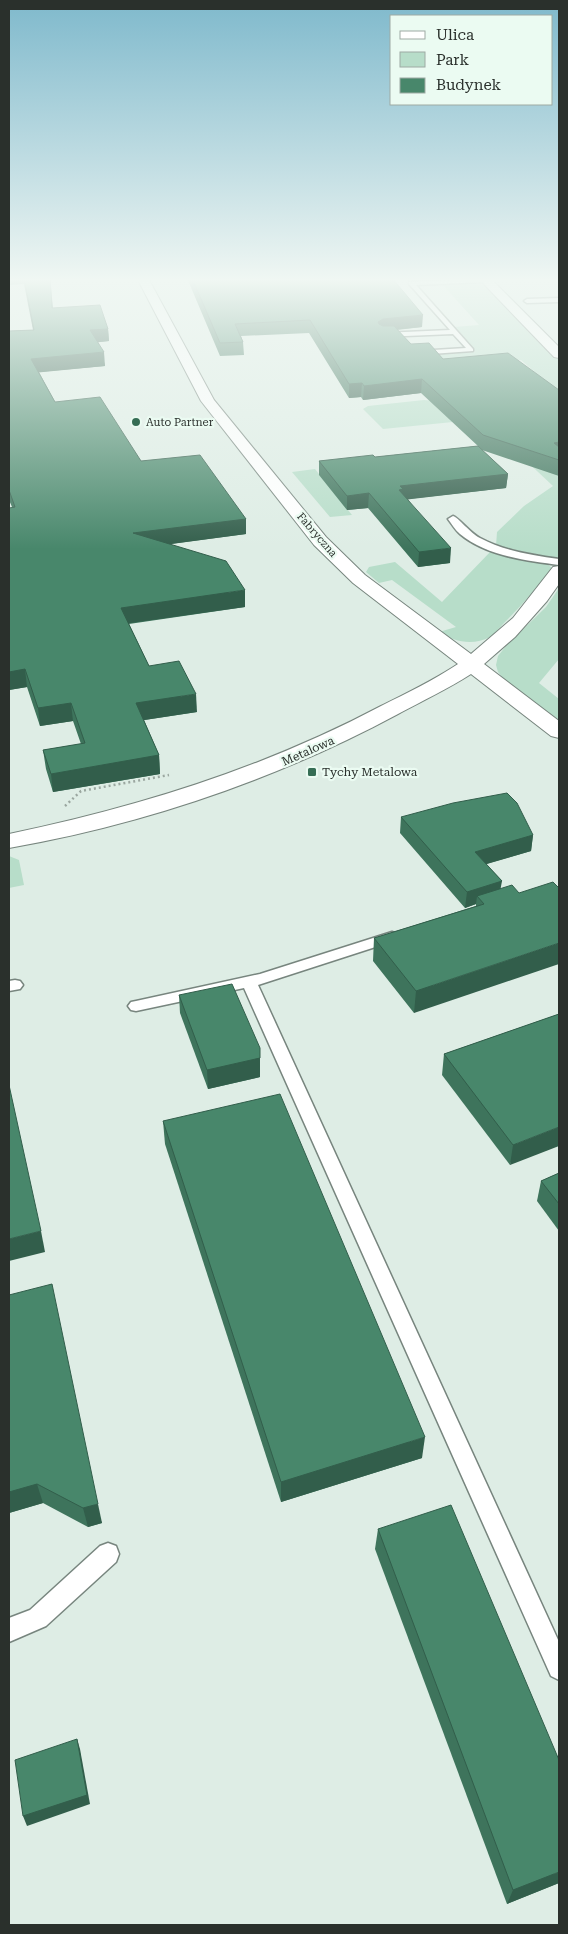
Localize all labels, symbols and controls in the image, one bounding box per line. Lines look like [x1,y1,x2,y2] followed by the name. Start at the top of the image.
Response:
[390,15,553,105] legend
[436,26,474,44] text: Ulica
[436,51,470,69] text: Park
[436,76,501,94] text: Budynek
[130,416,142,428] marker: Auto Partner
[146,416,214,429] place label: Auto Partner
[294,510,340,560] street label: Fabryczna
[280,733,337,769] street label: Metalowa
[322,765,418,779] place label: Tychy Metalowa
[306,766,318,778] marker: Tychy Metalowa

